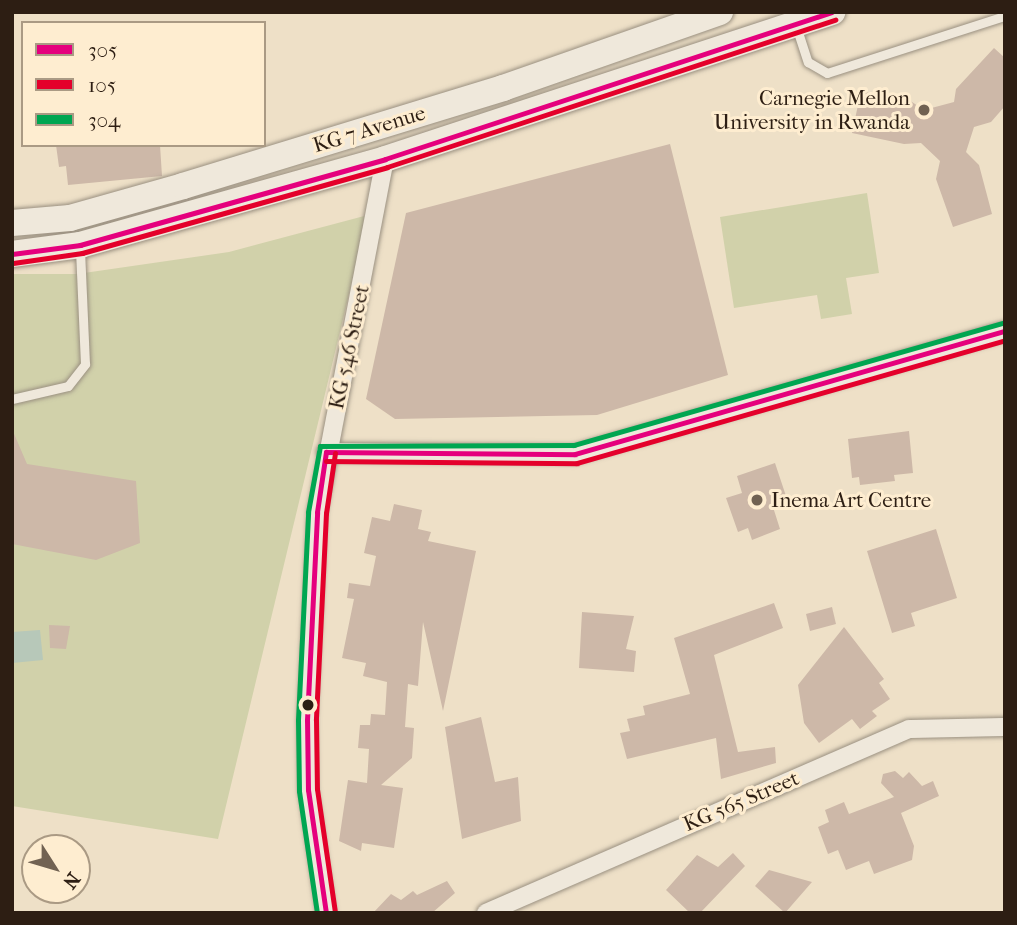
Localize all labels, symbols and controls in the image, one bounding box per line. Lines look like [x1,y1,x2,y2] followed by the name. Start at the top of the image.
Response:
[21,21,266,147] legend
[88,38,117,62] text: 305
[88,73,116,97] text: 105
[714,85,910,135] place label: Carnegie Mellon University in Rwanda
[310,100,428,158] street label: KG 7 Avenue
[916,102,932,118] marker: Carnegie Mellon University in Rwanda
[88,108,120,132] text: 304
[324,282,374,412] street label: KG 546 Street
[771,487,931,513] place label: Inema Art Centre
[749,492,765,508] marker: Inema Art Centre
[301,698,315,712] unlabelled marker
[679,765,803,837] street label: KG 565 Street
[21,834,91,904] north arrow
[58,868,84,893] text: N

